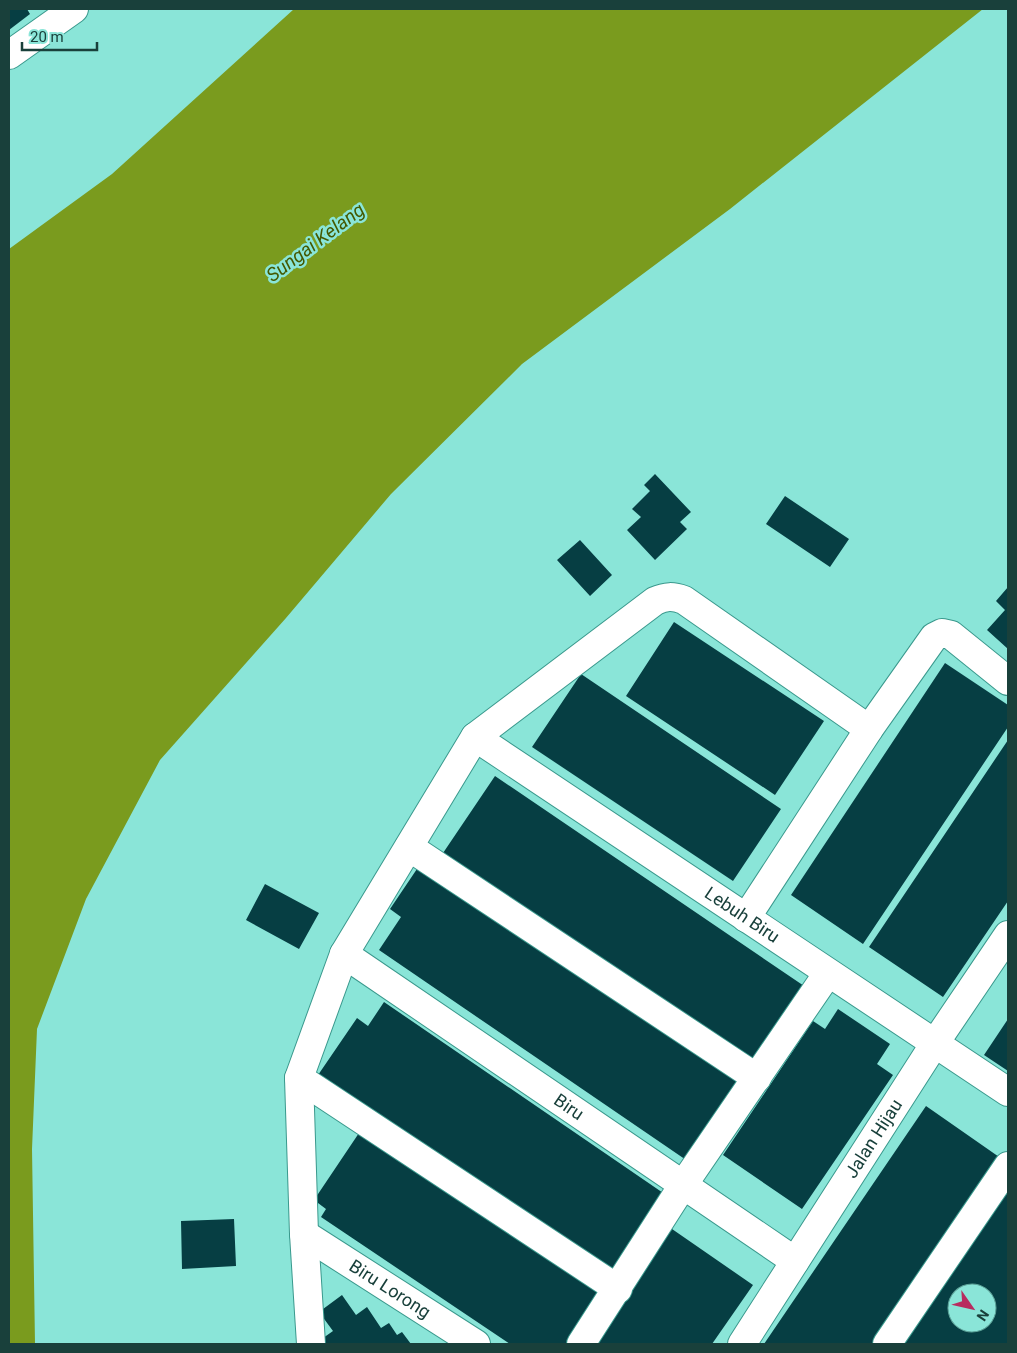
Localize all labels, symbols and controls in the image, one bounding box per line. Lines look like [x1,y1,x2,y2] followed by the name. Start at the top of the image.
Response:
[22,20,98,52] scale bar
[30,28,64,46] text: 20 m
[262,198,369,287] water label: Sungai Kelang
[701,882,784,947] street label: Lebuh Biru
[550,1089,588,1124] street label: Biru
[840,1095,906,1182] street label: Jalan Hijau
[346,1255,435,1322] street label: Biru Lorong
[947,1283,997,1333] north arrow
[973,1307,992,1324] text: N

